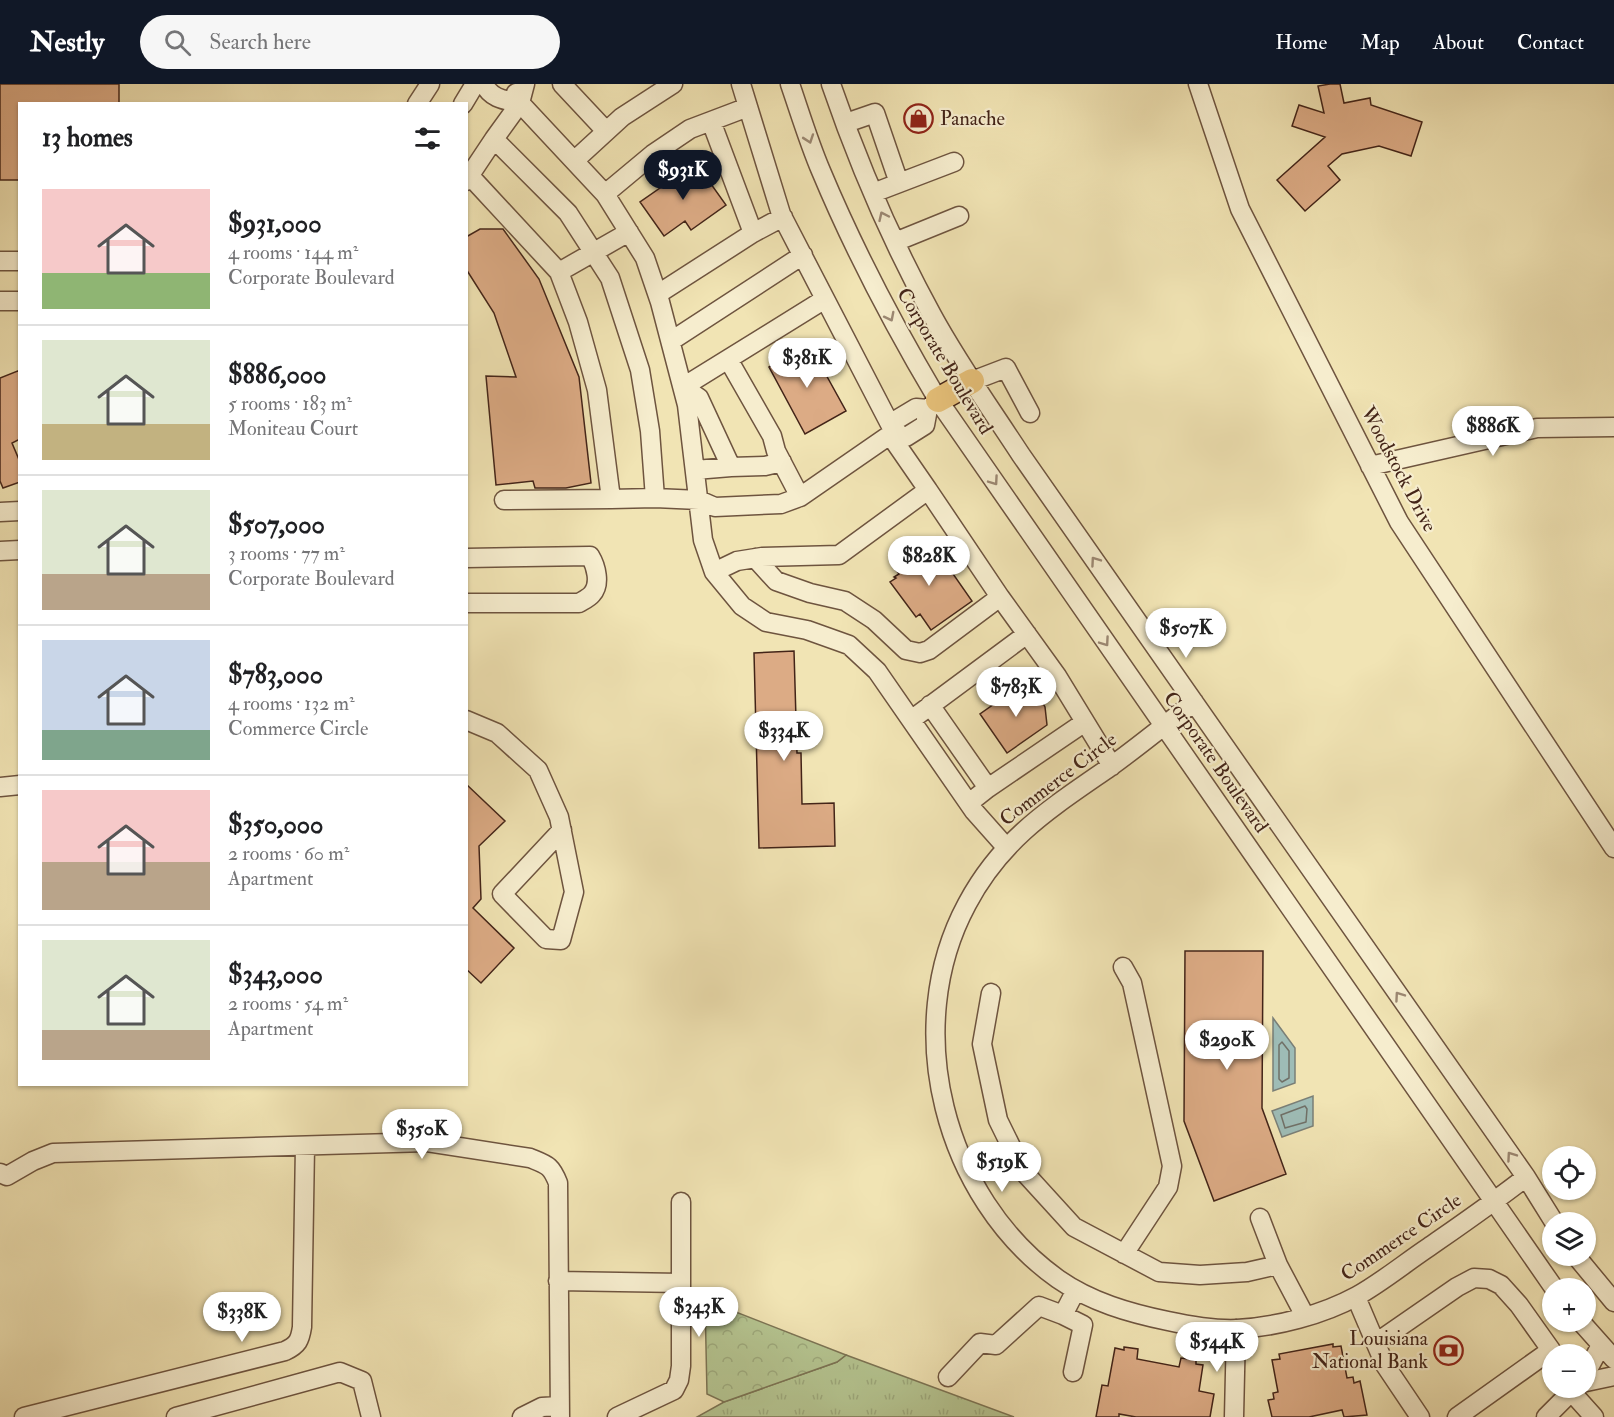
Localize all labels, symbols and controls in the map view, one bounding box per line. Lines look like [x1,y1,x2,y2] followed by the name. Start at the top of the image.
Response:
[140,15,560,69] search box
[30,25,104,60] text: Nestly
[161,26,194,59] icon: search
[209,28,311,56] text: Search here
[1275,29,1327,56] text: Home
[1360,29,1400,56] text: Map
[1433,29,1484,56] text: About
[1517,29,1584,56] text: Contact
[903,102,935,134] shop icon: Panache
[940,106,1005,131] place label: Panache
[42,122,133,154] text: 13 homes
[411,122,444,155] icon: filters
[802,133,815,144] one-way arrow
[641,150,725,201] pin: $931K
[658,157,708,182] text: $931K
[228,208,321,240] text: $931,000
[879,212,891,223] one-way arrow
[90,213,162,285] icon: home
[228,240,358,265] text: 4 rooms · 144 m²
[228,265,395,290] text: Corporate Boulevard
[891,283,999,439] street label: Corporate Boulevard
[883,310,894,321] one-way arrow
[765,338,849,389] pin: $381K
[782,345,832,370] text: $381K
[228,359,326,391] text: $886,000
[90,364,162,436] icon: home
[228,391,352,416] text: 5 rooms · 183 m²
[1355,401,1442,536] street label: Woodstock Drive
[1451,406,1535,457] pin: $886K
[1466,413,1520,438] text: $886K
[228,416,358,441] text: Moniteau Court
[987,475,998,486] one-way arrow
[228,509,325,541] text: $507,000
[90,514,162,586] icon: home
[887,536,971,587] pin: $828K
[228,541,345,566] text: 3 rooms · 77 m²
[902,543,956,568] text: $828K
[1092,556,1103,567] one-way arrow
[228,566,395,591] text: Corporate Boulevard
[1144,608,1228,659] pin: $507K
[1159,615,1213,640] text: $507K
[1098,635,1109,646] one-way arrow
[228,659,323,691] text: $783,000
[90,664,162,736] icon: home
[974,667,1058,718] pin: $783K
[990,674,1042,699] text: $783K
[1157,687,1274,838] street label: Corporate Boulevard
[228,691,355,716] text: 4 rooms · 132 m²
[742,711,826,762] pin: $334K
[228,716,368,741] text: Commerce Circle
[758,718,810,743] text: $334K
[994,727,1122,831] street label: Commerce Circle
[228,809,323,841] text: $350,000
[90,814,162,886] icon: home
[228,841,349,866] text: 2 rooms · 60 m²
[228,866,313,891] text: Apartment
[228,959,323,991] text: $343,000
[90,964,162,1036] icon: home
[228,991,348,1016] text: 2 rooms · 54 m²
[1395,992,1406,1003] one-way arrow
[228,1016,313,1041] text: Apartment
[1185,1020,1269,1071] pin: $290K
[1199,1027,1255,1052] text: $290K
[380,1109,464,1160] pin: $350K
[396,1116,448,1141] text: $350K
[960,1142,1044,1193] pin: $519K
[1542,1146,1596,1398] map controls
[1542,1146,1596,1200] button: locate
[976,1149,1028,1174] text: $519K
[1507,1152,1518,1163] one-way arrow
[1336,1187,1466,1287] street label: Commerce Circle
[1542,1212,1596,1266] button: layers
[1542,1278,1596,1332] button: +
[657,1287,741,1338] pin: $343K
[200,1292,284,1343] pin: $338K
[673,1294,725,1319] text: $343K
[217,1299,267,1324] text: $338K
[1175,1322,1259,1373] pin: $544K
[1312,1326,1429,1374] place label: Louisiana National Bank
[1189,1329,1245,1354] text: $544K
[1433,1334,1465,1366] bank icon: Louisiana National Bank
[1542,1344,1596,1398] button: −

